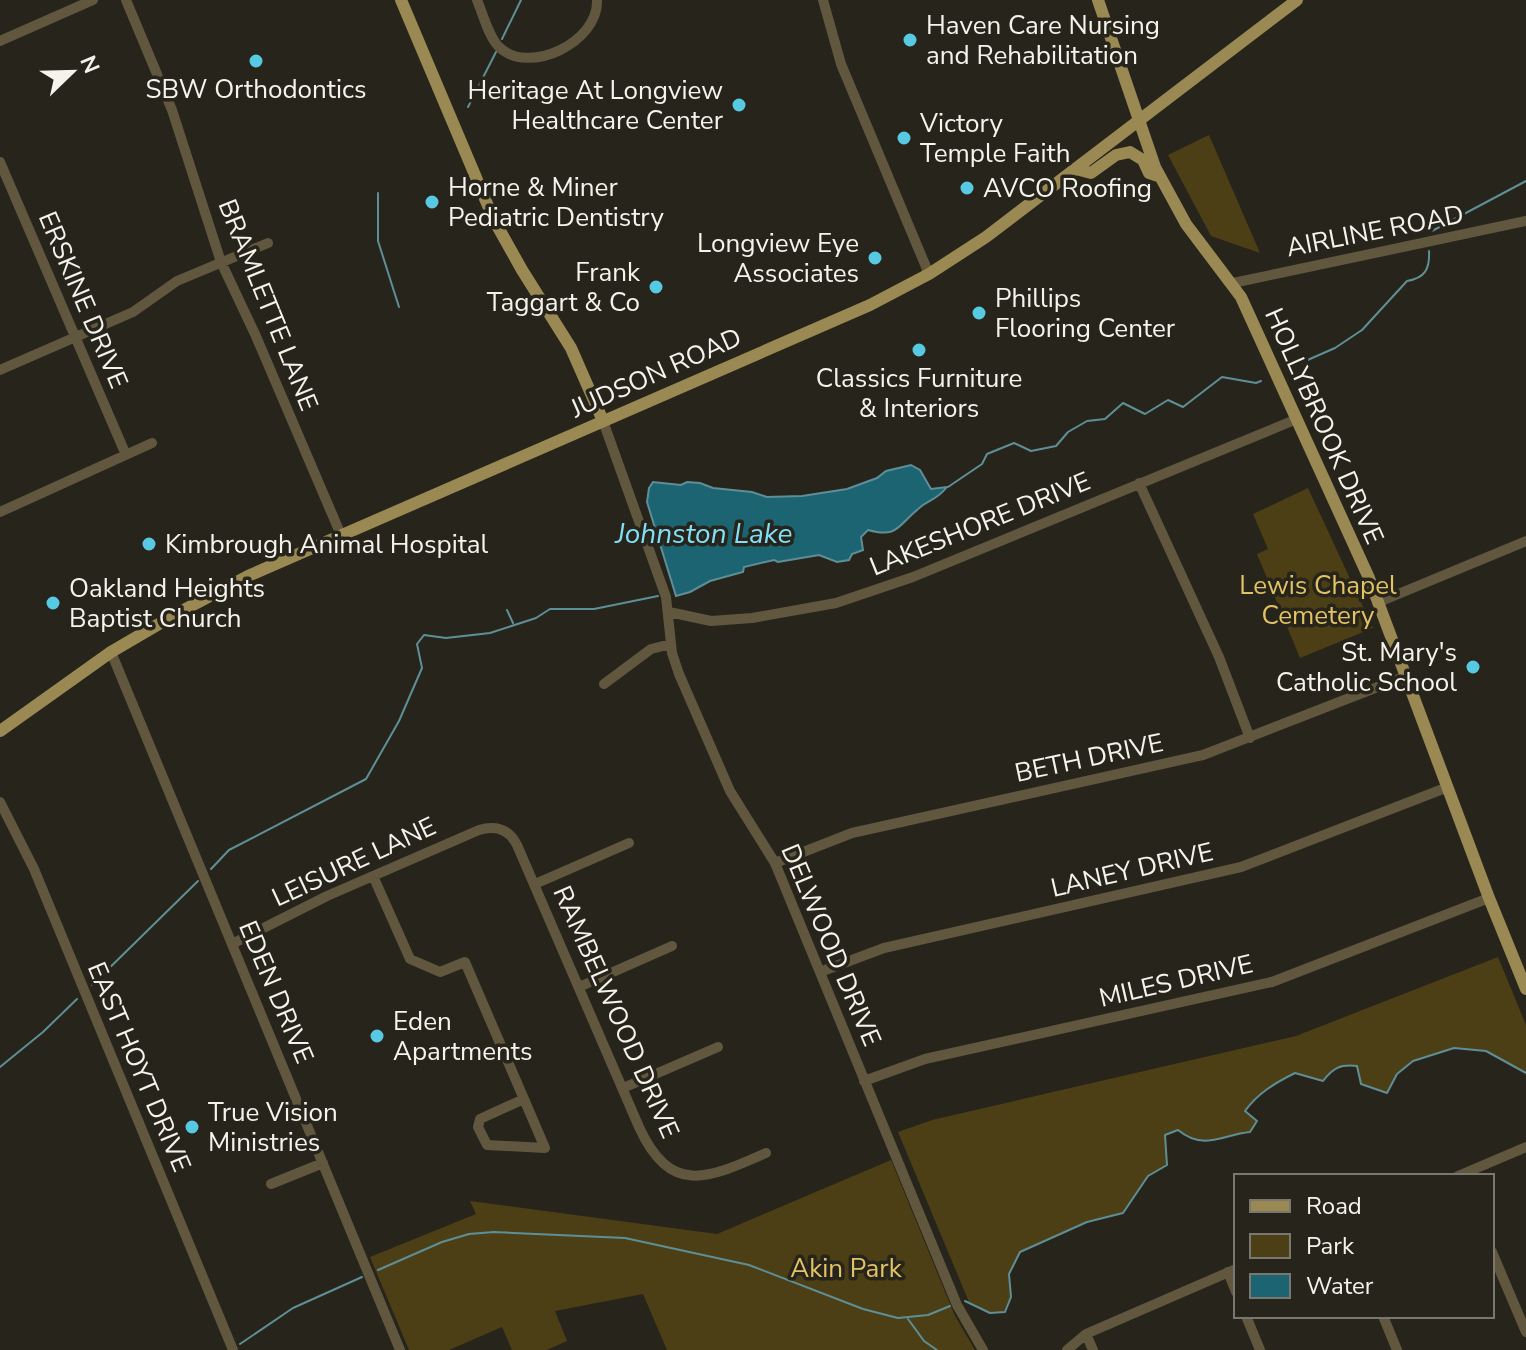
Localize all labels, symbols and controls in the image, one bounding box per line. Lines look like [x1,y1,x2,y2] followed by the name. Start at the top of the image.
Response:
[926,8,1160,73] place label: Haven Care Nursing and Rehabilitation
[901,31,919,49] marker: Haven Care Nursing and Rehabilitation
[32,32,112,112] north arrow
[72,51,107,78] text: N
[247,52,265,70] marker: SBW Orthodontics
[146,72,366,107] place label: SBW Orthodontics
[468,73,724,138] place label: Heritage At Longview Healthcare Center
[730,96,748,114] marker: Heritage At Longview Healthcare Center
[919,106,1070,171] place label: Victory Temple Faith
[895,129,913,147] marker: Victory Temple Faith
[448,170,664,235] place label: Horne & Miner Pediatric Dentistry
[983,171,1152,206] place label: AVCO Roofing
[958,179,976,197] marker: AVCO Roofing
[423,193,441,211] marker: Horne & Miner Pediatric Dentistry
[210,194,326,416] street label: BRAMLETTE LANE
[1283,197,1467,265] street label: AIRLINE ROAD
[30,206,136,394] street label: ERSKINE DRIVE
[697,226,859,291] place label: Longview Eye Associates
[866,249,884,267] marker: Longview Eye Associates
[487,255,641,320] place label: Frank Taggart & Co
[647,278,665,296] marker: Frank Taggart & Co
[995,281,1176,346] place label: Phillips Flooring Center
[1256,302,1392,550] street label: HOLLYBROOK DRIVE
[970,304,988,322] marker: Phillips Flooring Center
[564,320,747,427] street label: JUDSON ROAD
[910,341,928,359] marker: Classics Furniture & Interiors
[816,361,1022,426] place label: Classics Furniture & Interiors
[864,464,1096,584] street label: LAKESHORE DRIVE
[614,515,792,553] water label: Johnston Lake
[165,527,489,562] place label: Kimbrough Animal Hospital
[140,535,158,553] marker: Kimbrough Animal Hospital
[1239,568,1397,633] park label: Lewis Chapel Cemetery
[69,571,265,636] place label: Oakland Heights Baptist Church
[44,594,62,612] marker: Oakland Heights Baptist Church
[1276,635,1457,700] place label: St. Mary's Catholic School
[1464,658,1482,676] marker: St. Mary's Catholic School
[1012,725,1166,791] street label: BETH DRIVE
[266,809,442,915] street label: LEISURE LANE
[1047,834,1217,906] street label: LANEY DRIVE
[773,838,889,1052] street label: DELWOOD DRIVE
[544,880,688,1144] street label: RAMBELWOOD DRIVE
[230,915,322,1069] street label: EDEN DRIVE
[1096,946,1256,1016] street label: MILES DRIVE
[79,957,199,1177] street label: EAST HOYT DRIVE
[393,1004,532,1069] place label: Eden Apartments
[368,1027,386,1045] marker: Eden Apartments
[208,1095,338,1160] place label: True Vision Ministries
[183,1118,201,1136] marker: True Vision Ministries
[1234,1174,1494,1318] legend
[1306,1190,1362,1222] text: Road
[1306,1230,1355,1262] text: Park
[790,1251,903,1286] park label: Akin Park
[1306,1270,1374,1302] text: Water

